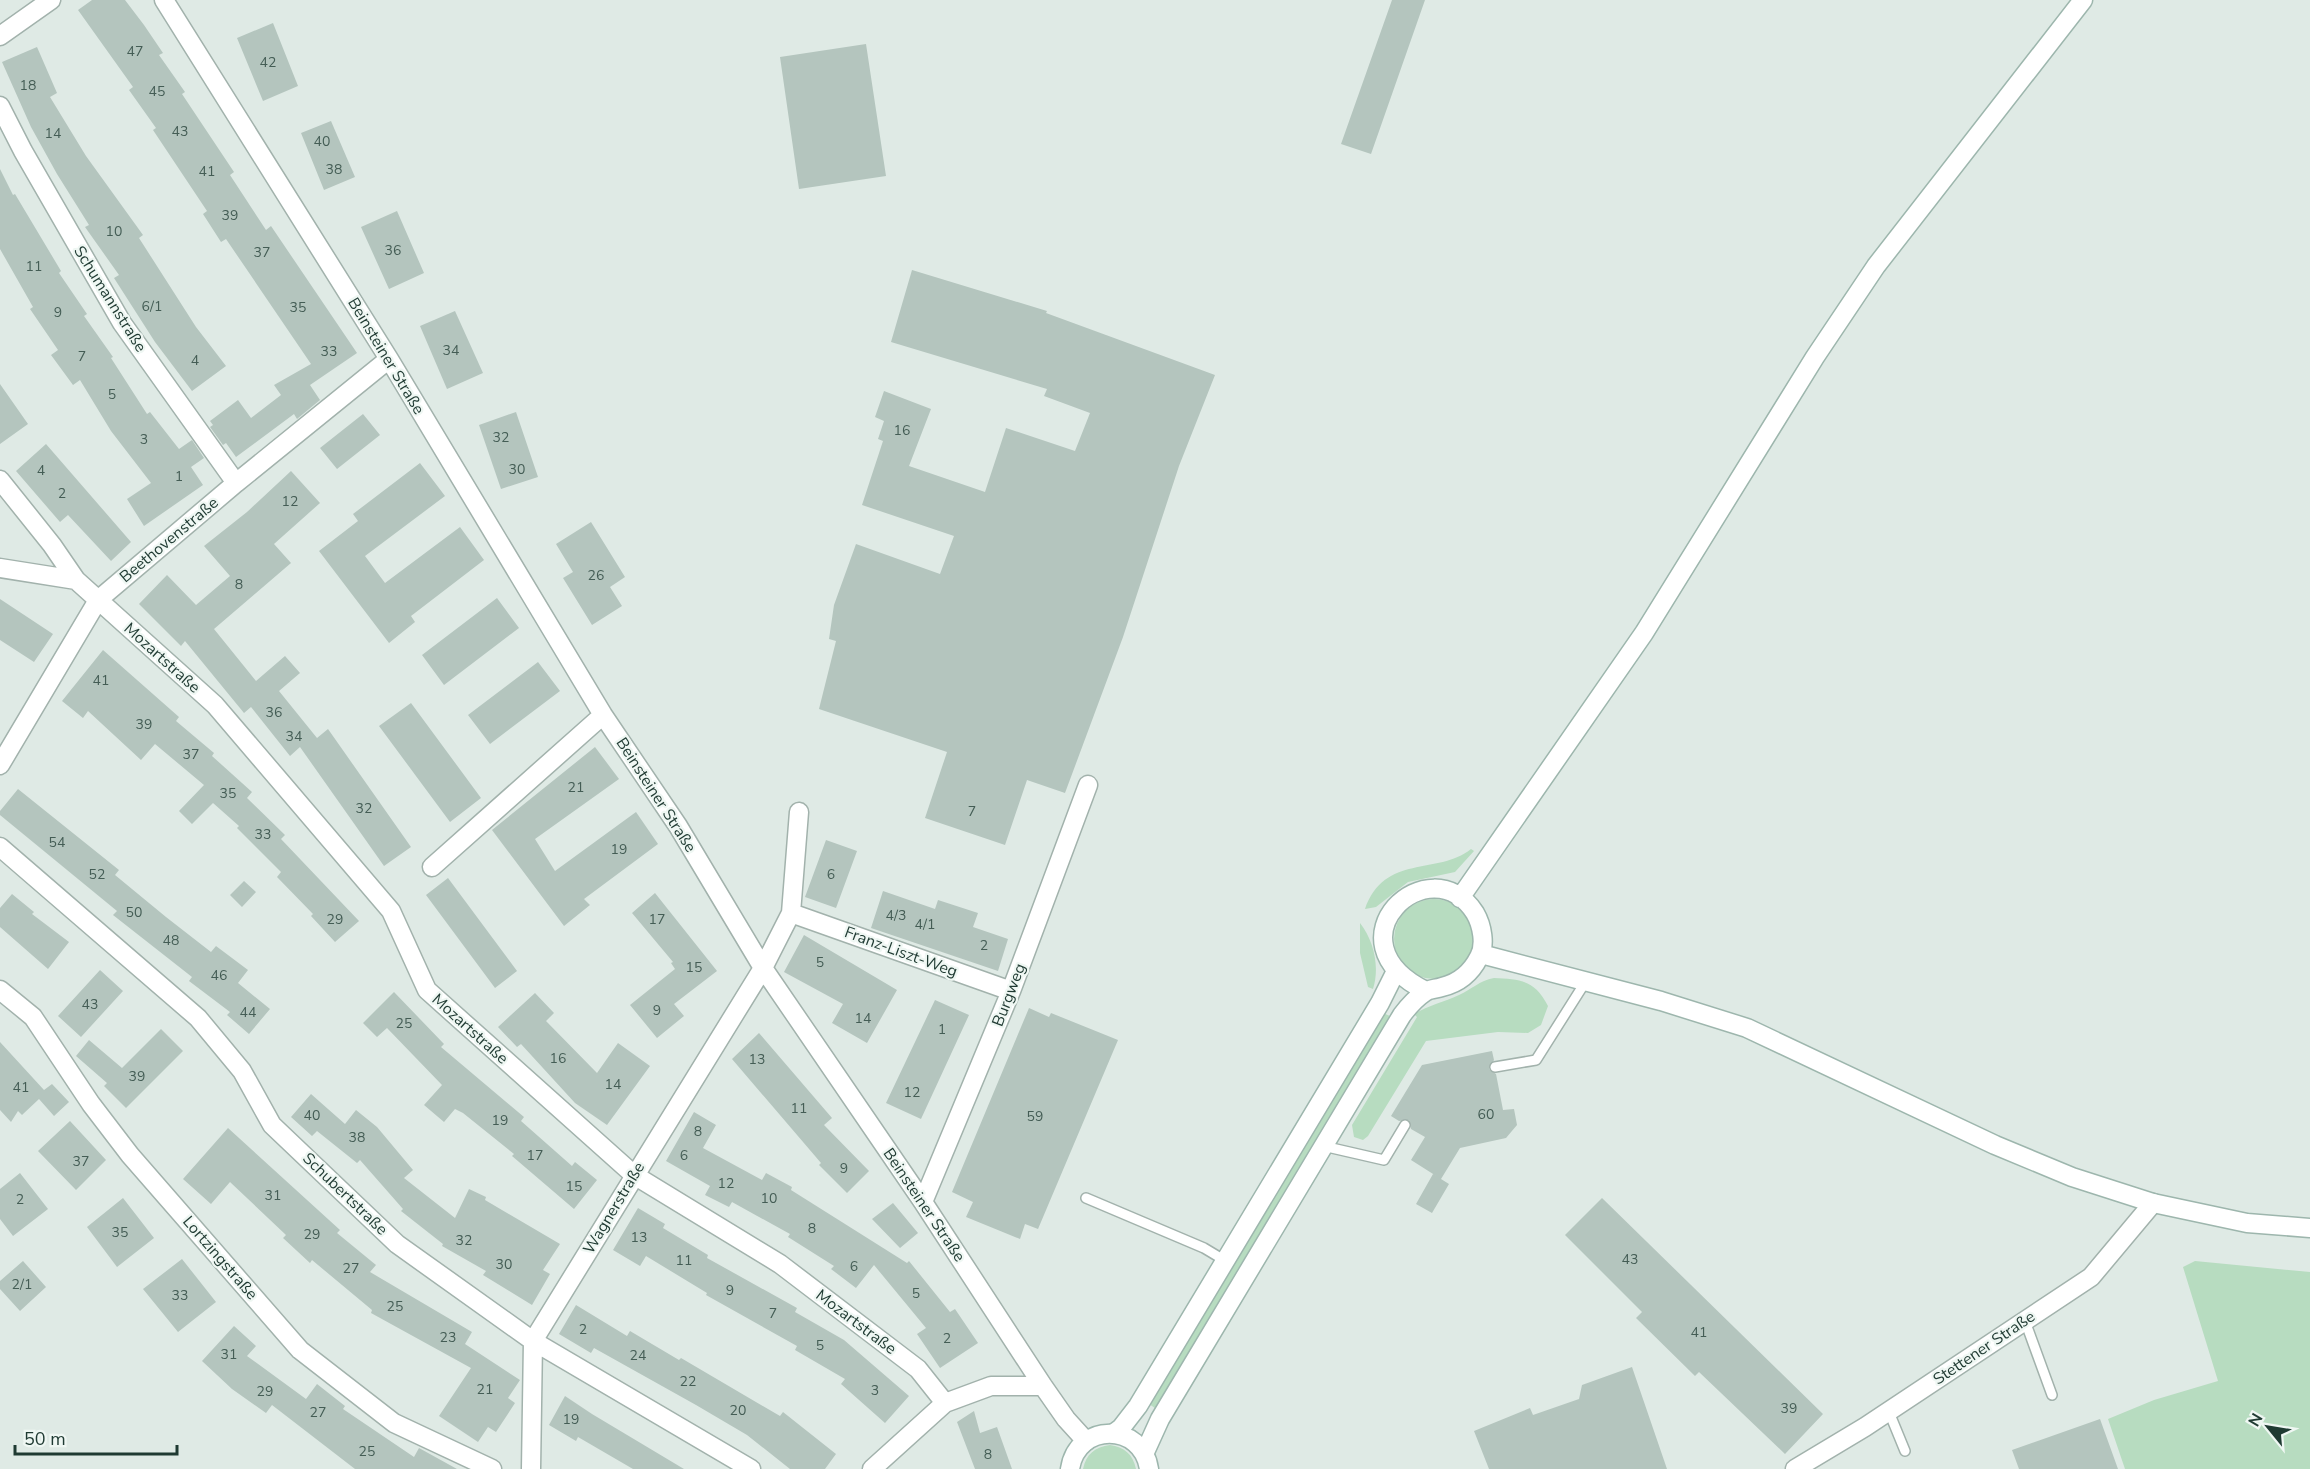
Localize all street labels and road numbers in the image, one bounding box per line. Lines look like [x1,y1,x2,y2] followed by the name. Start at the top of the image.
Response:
[69,242,151,356] street label: Schumannstraße
[342,293,430,419] street label: Beinsteiner Straße
[115,492,223,588] street label: Beethovenstraße
[119,618,205,698] street label: Mozartstraße
[611,733,701,857] street label: Beinsteiner Straße
[841,921,961,983] street label: Franz-Liszt-Weg
[987,960,1031,1030] street label: Burgweg
[427,989,513,1069] street label: Mozartstraße
[878,1144,970,1266] street label: Beinsteiner Straße
[298,1148,392,1240] street label: Schubertstraße
[578,1158,650,1258] street label: Wagnerstraße
[177,1211,263,1305] street label: Lortzingstraße
[811,1284,901,1360] street label: Mozartstraße
[1929,1306,2039,1390] street label: Stettener Straße

